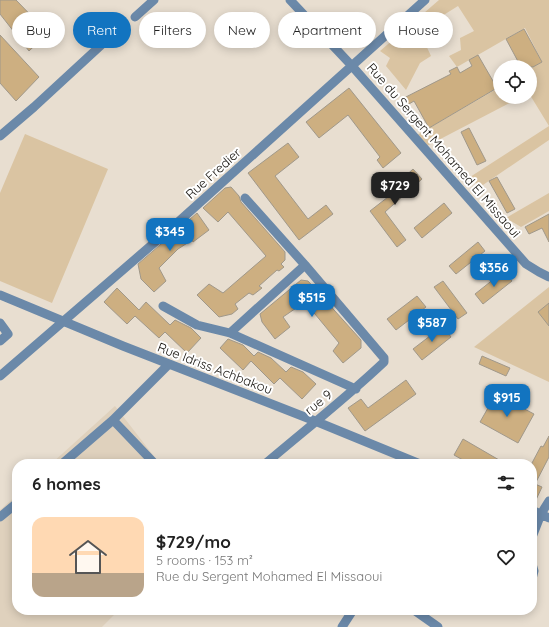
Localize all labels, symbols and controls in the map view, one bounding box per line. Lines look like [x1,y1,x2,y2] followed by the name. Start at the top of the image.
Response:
[12,12,65,48] chip: Buy
[73,12,131,48] chip: Rent
[139,12,206,48] chip: Filters
[214,12,270,48] chip: New
[278,12,376,48] chip: Apartment
[384,12,453,48] chip: House
[364,59,524,241] street label: Rue du Sergent Mohamed El Missaoui
[493,60,537,104] map controls
[493,60,537,104] button: locate
[182,144,244,202] street label: Rue Fredier
[371,172,419,206] pin: $729
[380,177,410,193] text: $729
[146,218,194,252] pin: $345
[155,223,185,239] text: $345
[470,254,518,288] pin: $356
[479,259,509,275] text: $356
[288,284,336,318] pin: $515
[298,289,326,305] text: $515
[408,309,456,343] pin: $587
[417,314,447,330] text: $587
[155,339,275,397] street label: Rue Idriss Achbakou
[483,384,531,418] pin: $915
[301,386,335,418] street label: rue 9
[493,389,521,405] text: $915
[495,472,517,494] icon: filters
[32,473,101,494] text: 6 homes
[156,531,231,552] text: $729/mo
[64,533,112,581] icon: home
[495,546,517,568] icon: heart
[156,552,253,568] text: 5 rooms · 153 m²
[156,568,382,584] text: Rue du Sergent Mohamed El Missaoui

